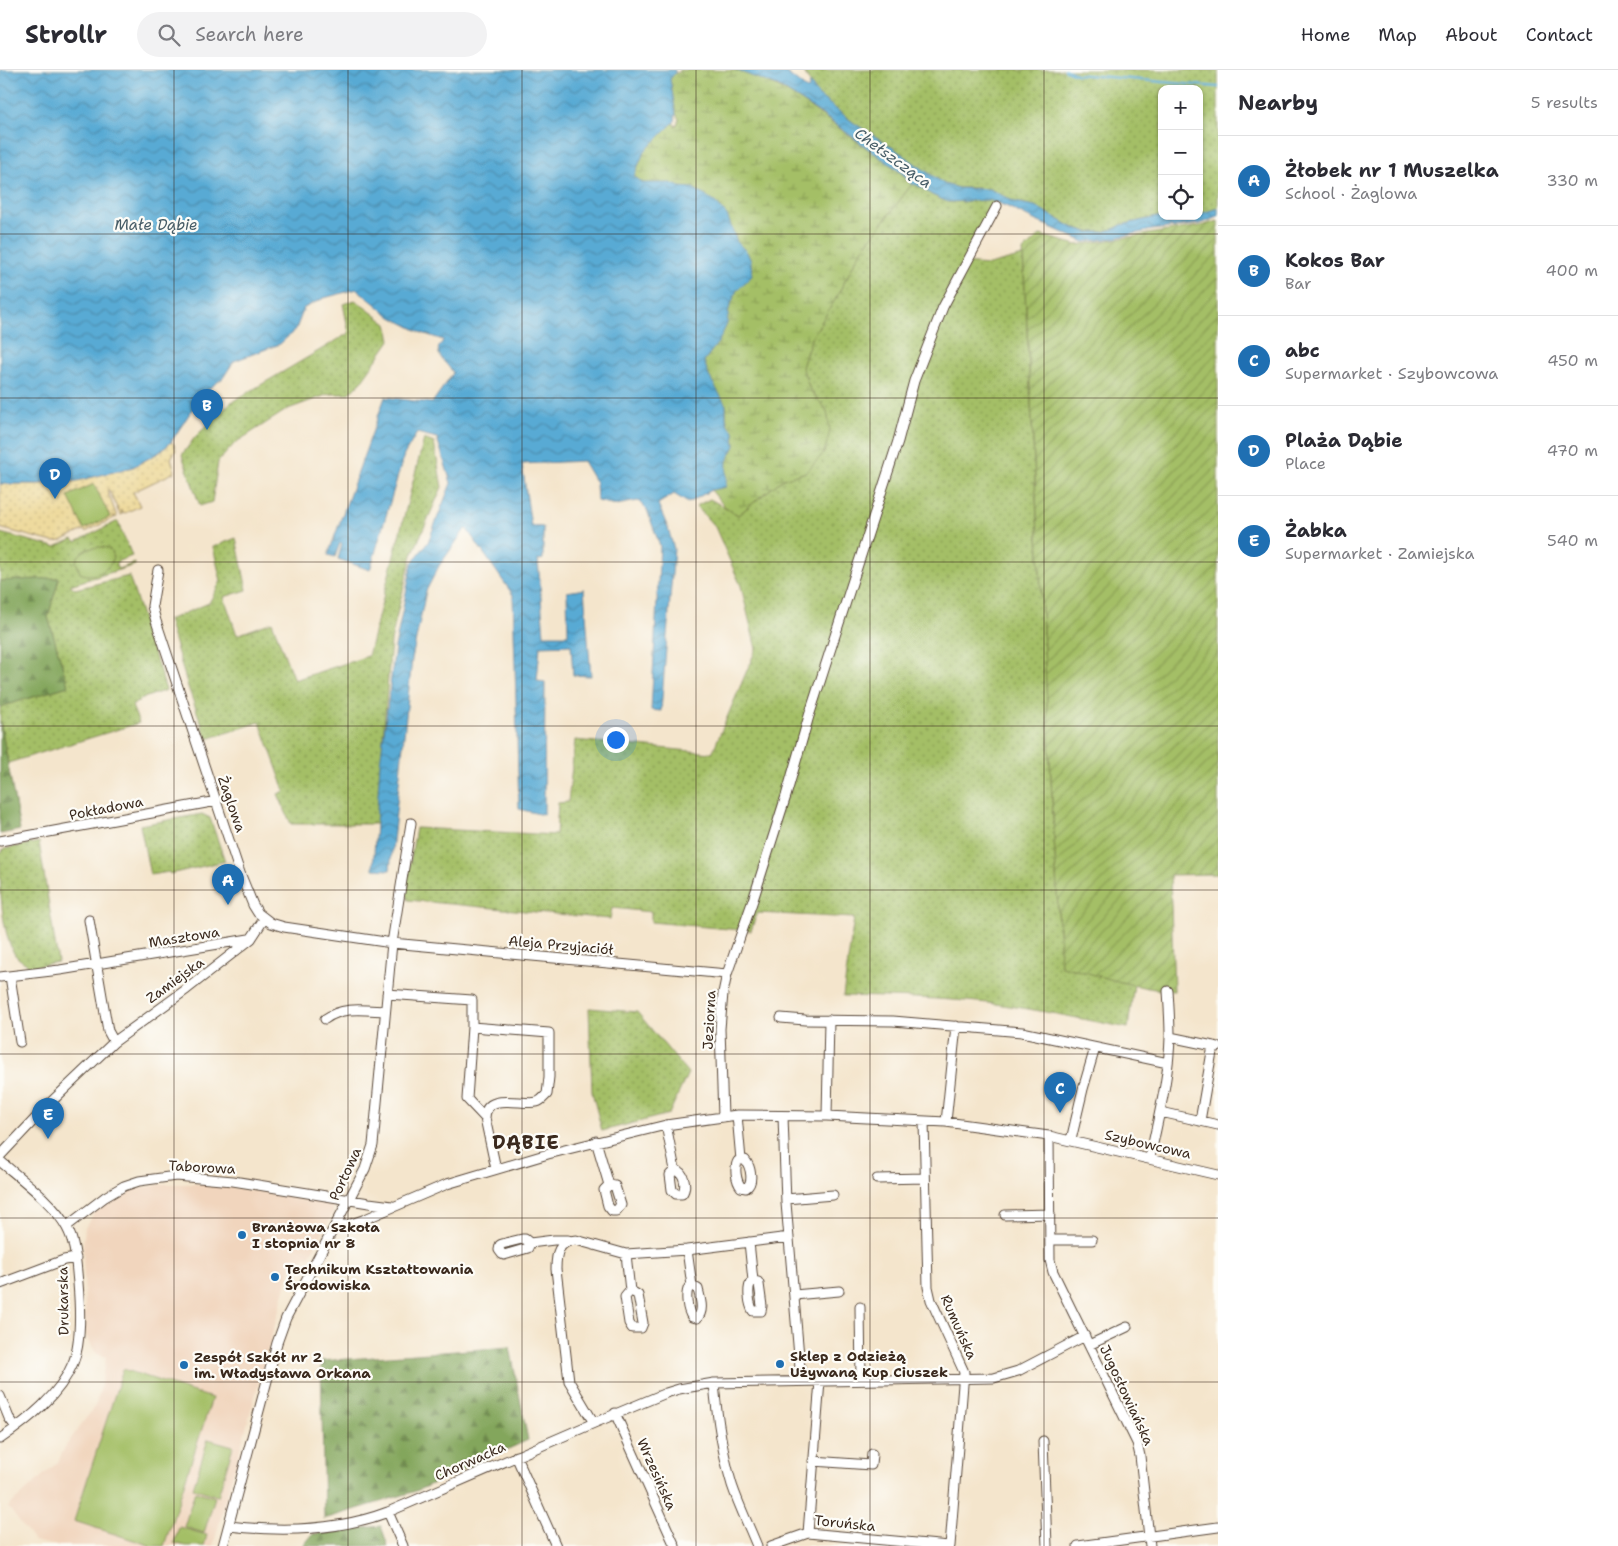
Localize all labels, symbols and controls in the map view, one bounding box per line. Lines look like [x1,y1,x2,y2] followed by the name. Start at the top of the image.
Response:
[137,12,487,57] search box
[25,19,107,51] text: Strollr
[155,21,183,49] icon: search
[195,22,304,47] text: Search here
[1301,23,1350,47] text: Home
[1378,23,1417,47] text: Map
[1445,23,1498,47] text: About
[1526,23,1593,47] text: Contact
[1158,85,1203,220] map controls
[1158,85,1203,130] button: +
[1238,89,1318,117] text: Nearby
[1531,92,1598,113] text: 5 results
[850,123,936,193] water label: Chełszcząca
[1158,130,1203,175] button: −
[1285,158,1499,183] text: Żłobek nr 1 Muszelka
[1248,170,1260,191] text: A
[1546,170,1598,191] text: 330 m
[1158,175,1203,220] button: locate
[1285,183,1417,204] text: School · Żaglowa
[114,215,198,235] water label: Małe Dąbie
[1285,248,1385,273] text: Kokos Bar
[1249,260,1259,281] text: B
[1545,260,1598,281] text: 400 m
[1285,273,1312,294] text: Bar
[1285,338,1320,363] text: abc
[1249,350,1259,371] text: C
[1547,350,1598,371] text: 450 m
[1285,363,1498,384] text: Supermarket · Szybowcowa
[191,389,223,430] pin: B
[1285,428,1403,453] text: Plaża Dąbie
[1248,440,1260,461] text: D
[1547,440,1598,461] text: 470 m
[1285,453,1326,474] text: Place
[39,458,71,499] pin: D
[1285,518,1347,543] text: Żabka
[1249,530,1259,551] text: E
[1547,530,1598,551] text: 540 m
[1285,543,1474,564] text: Supermarket · Zamiejska
[603,727,629,753] your location
[214,774,250,835] street label: Żaglowa
[68,792,145,824] street label: Pokładowa
[212,864,244,905] pin: A
[147,922,221,951] street label: Masztowa
[508,931,614,959] street label: Aleja Przyjaciół
[143,953,208,1007] street label: Zamiejska
[698,990,720,1050] street label: Jeziorna
[1044,1072,1076,1113] pin: C
[32,1098,64,1139] pin: E
[1103,1125,1193,1163] street label: Szybowcowa
[492,1130,560,1155] district label: DĄBIE
[325,1144,365,1204] street label: Portowa
[168,1156,236,1178] street label: Taborowa
[252,1218,380,1252] place label: Branżowa Szkoła I stopnia nr 8
[236,1229,248,1241] marker: Branżowa Szkoła I stopnia nr 8
[285,1260,474,1294] place label: Technikum Kształtowania Środowiska
[53,1266,73,1335] street label: Drukarska
[269,1271,281,1283] marker: Technikum Kształtowania Środowiska
[937,1292,981,1362] street label: Rumuńska
[1096,1342,1158,1448] street label: Jugosłowiańska
[790,1347,948,1381] place label: Sklep z Odzieżą Używaną Kup Ciuszek
[194,1348,371,1382] place label: Zespół Szkół nr 2 im. Władysława Orkana
[774,1358,786,1370] marker: Sklep z Odzieżą Używaną Kup Ciuszek
[178,1359,190,1371] marker: Zespół Szkół nr 2 im. Władysława Orkana
[633,1435,681,1513] street label: Wrzesińska
[432,1437,508,1485] street label: Chorwacka
[814,1511,877,1535] street label: Toruńska

